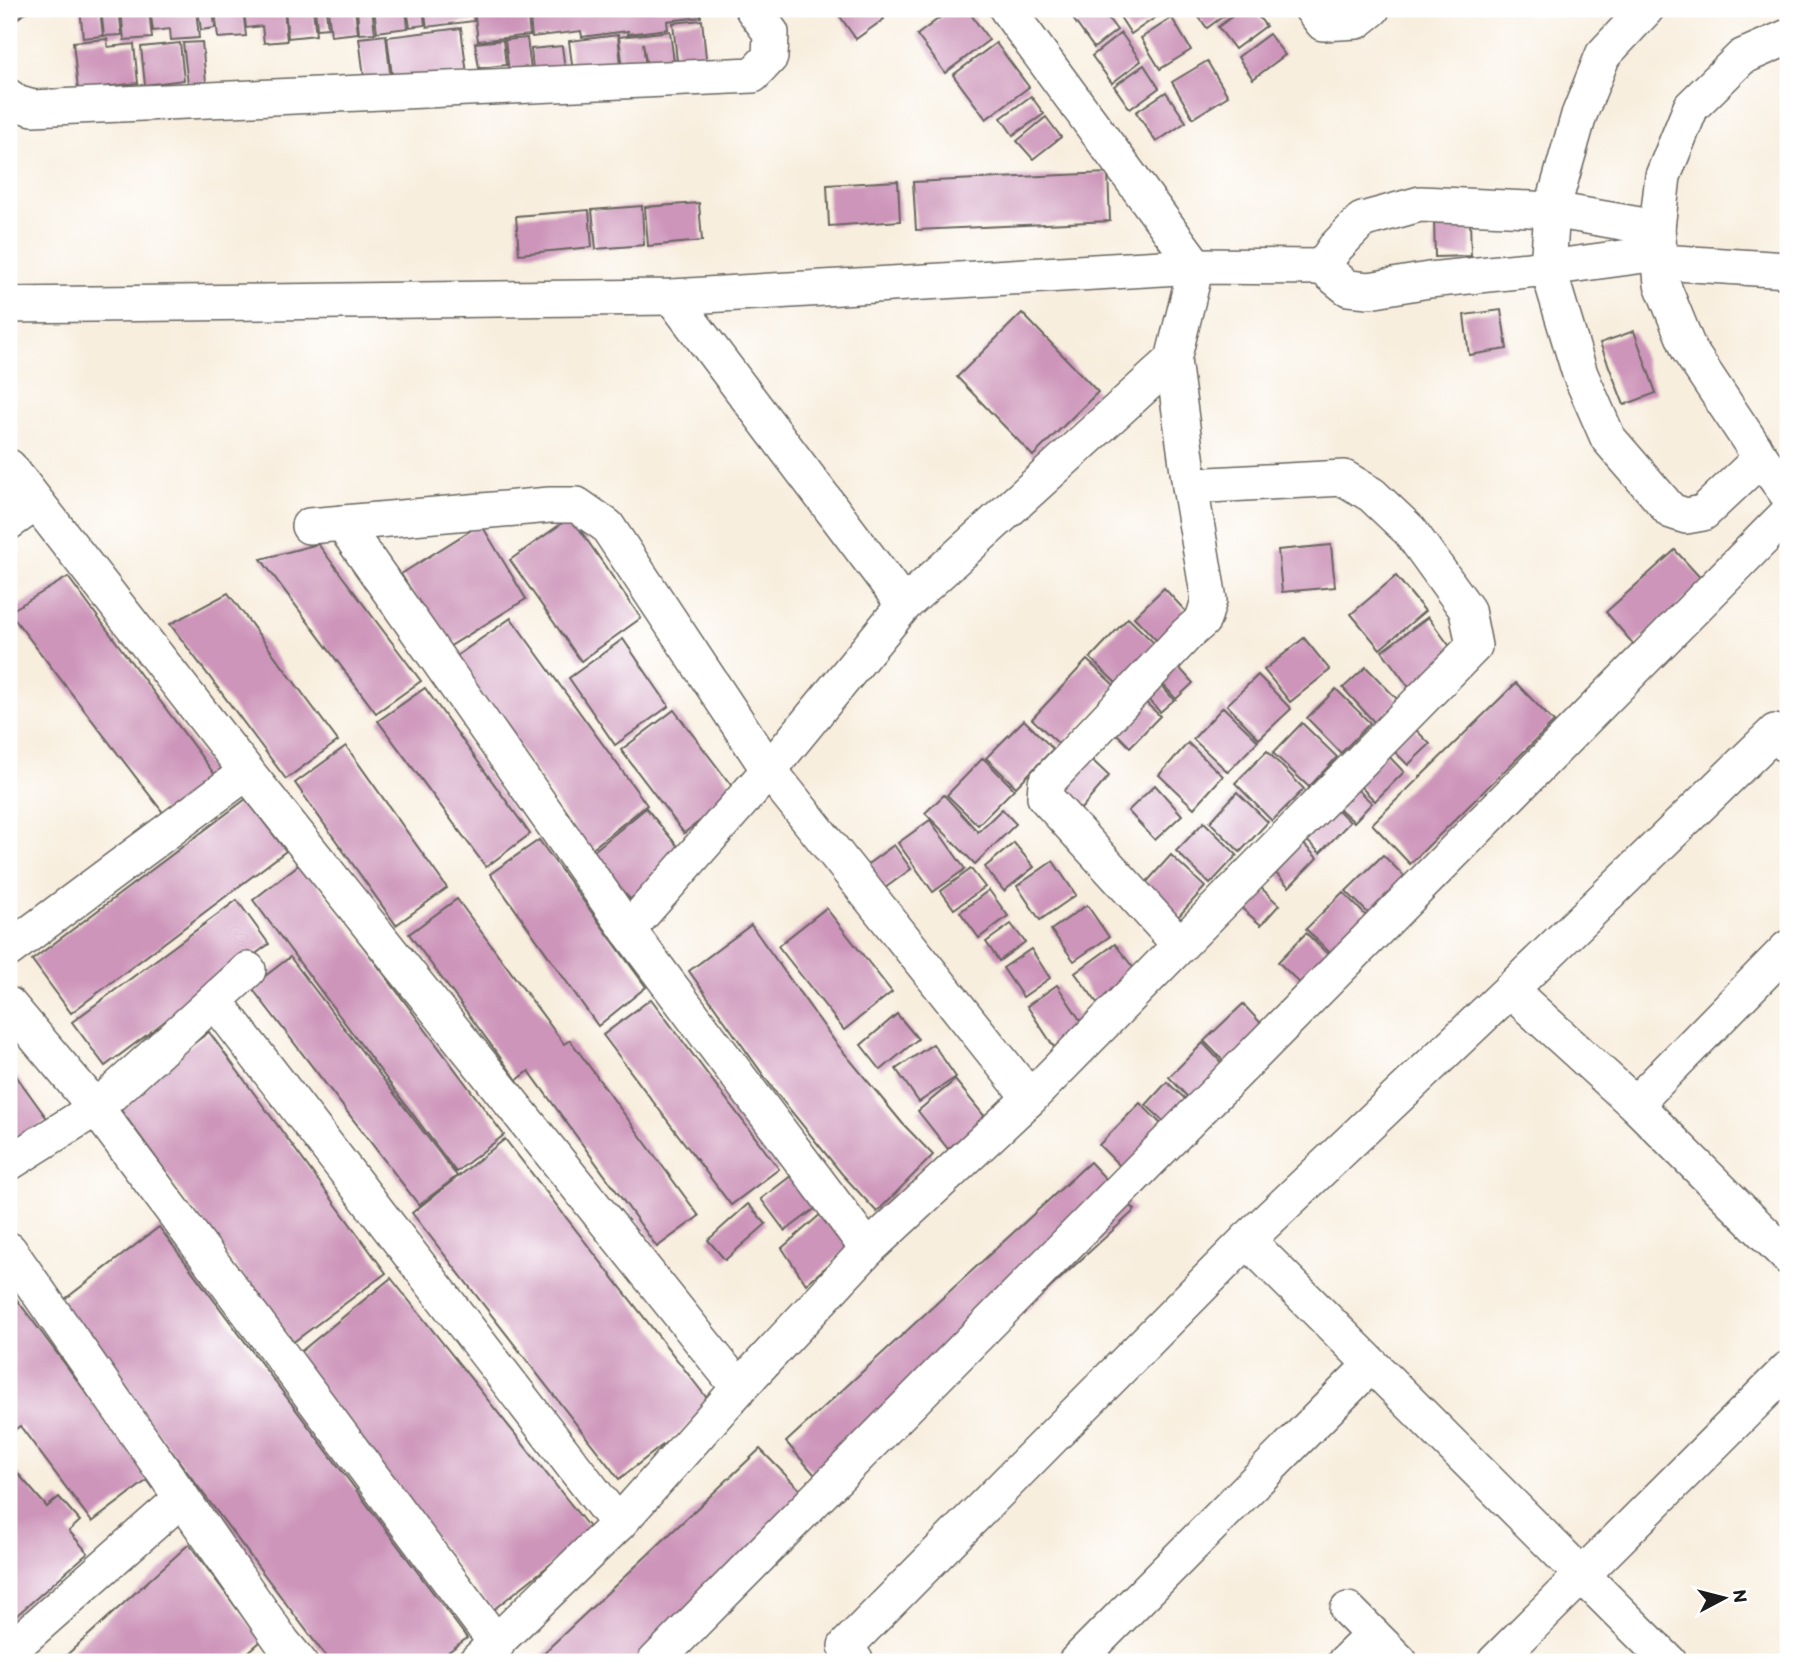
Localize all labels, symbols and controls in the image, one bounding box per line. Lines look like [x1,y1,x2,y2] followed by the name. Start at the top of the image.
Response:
[1688,1562,1758,1632] north arrow
[1728,1588,1753,1604] text: N

